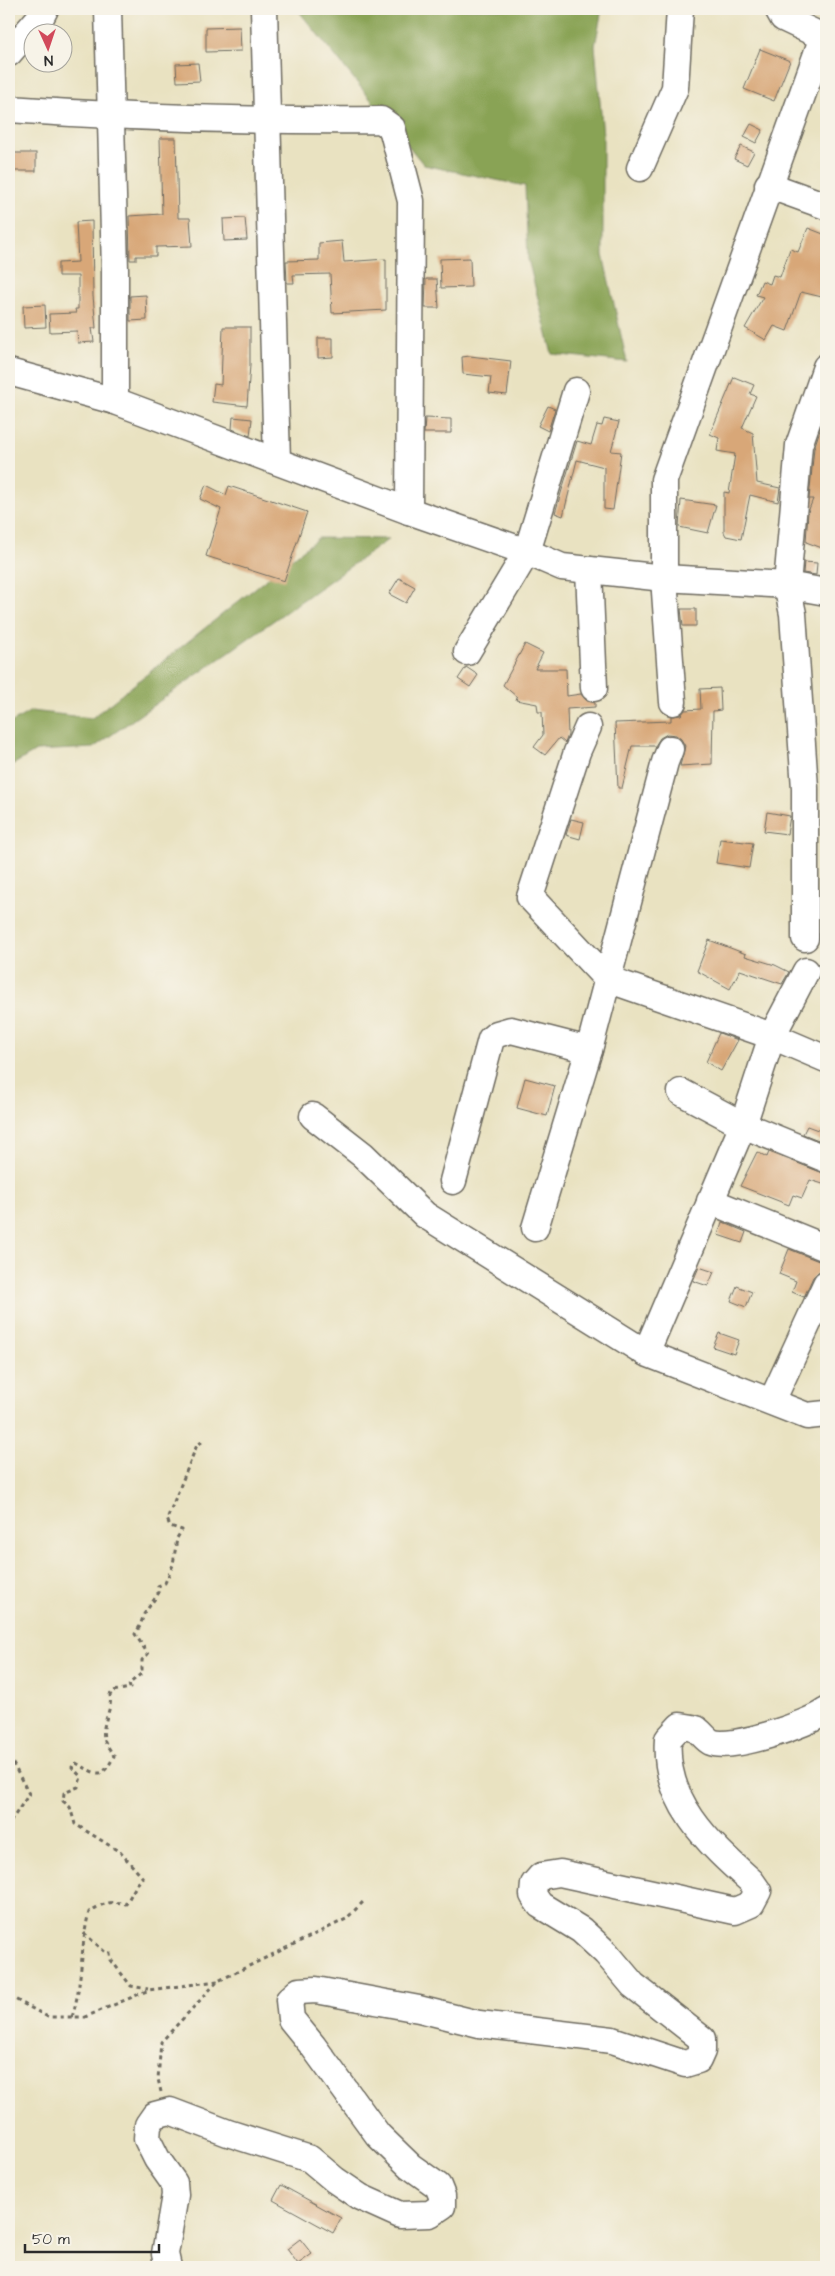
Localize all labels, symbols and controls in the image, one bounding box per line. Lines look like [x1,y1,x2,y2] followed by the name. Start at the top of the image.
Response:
[22,22,72,72] north arrow
[44,50,54,70] text: N
[25,2221,159,2253] scale bar
[32,2229,70,2250] text: 50 m

